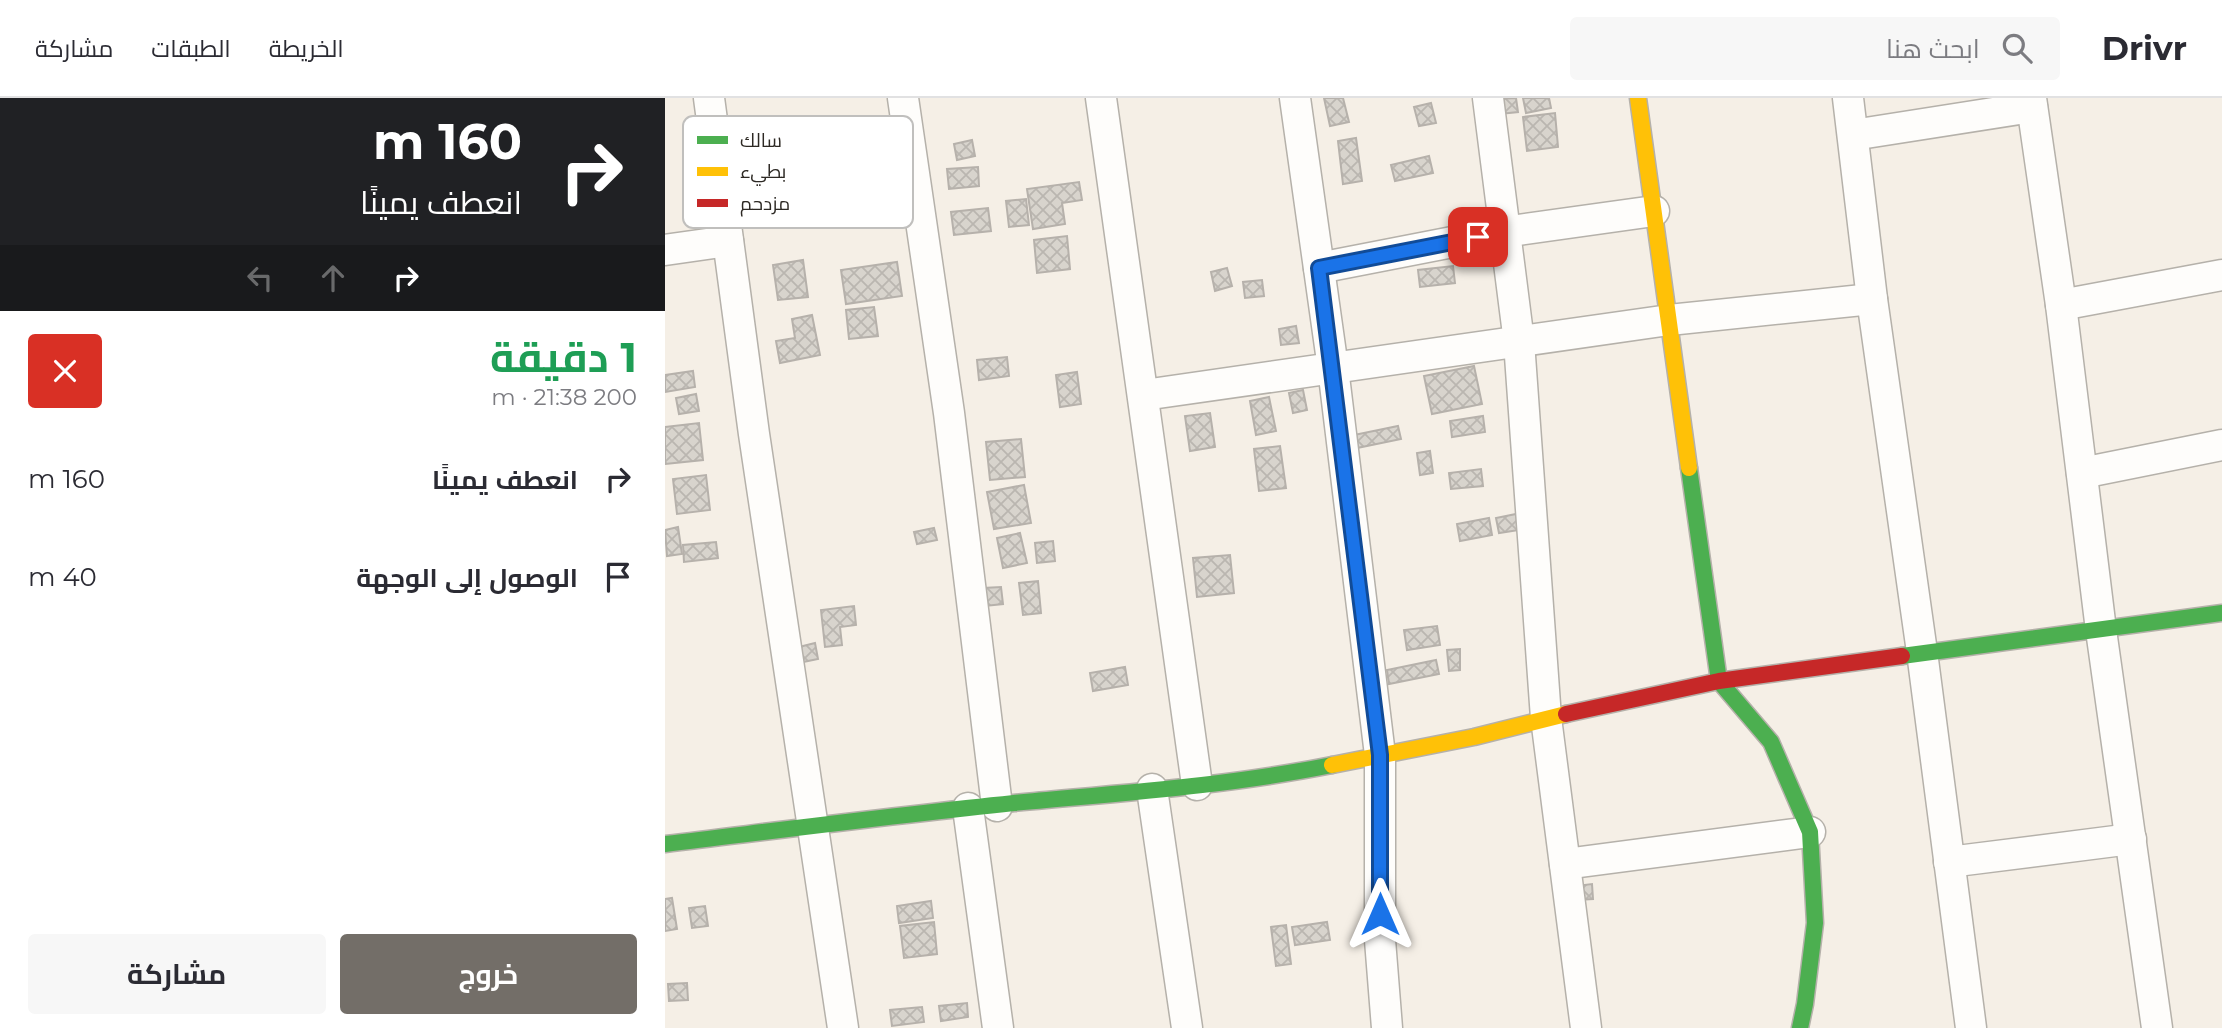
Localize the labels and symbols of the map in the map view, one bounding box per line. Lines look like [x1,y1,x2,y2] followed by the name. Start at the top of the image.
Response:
[683,116,913,228] legend
[740,129,782,152] text: سالك
[740,160,786,186] text: بطيء
[740,192,790,217] text: مزدحم
[1448,207,1508,267] pin
[1343,877,1417,951] position arrow

